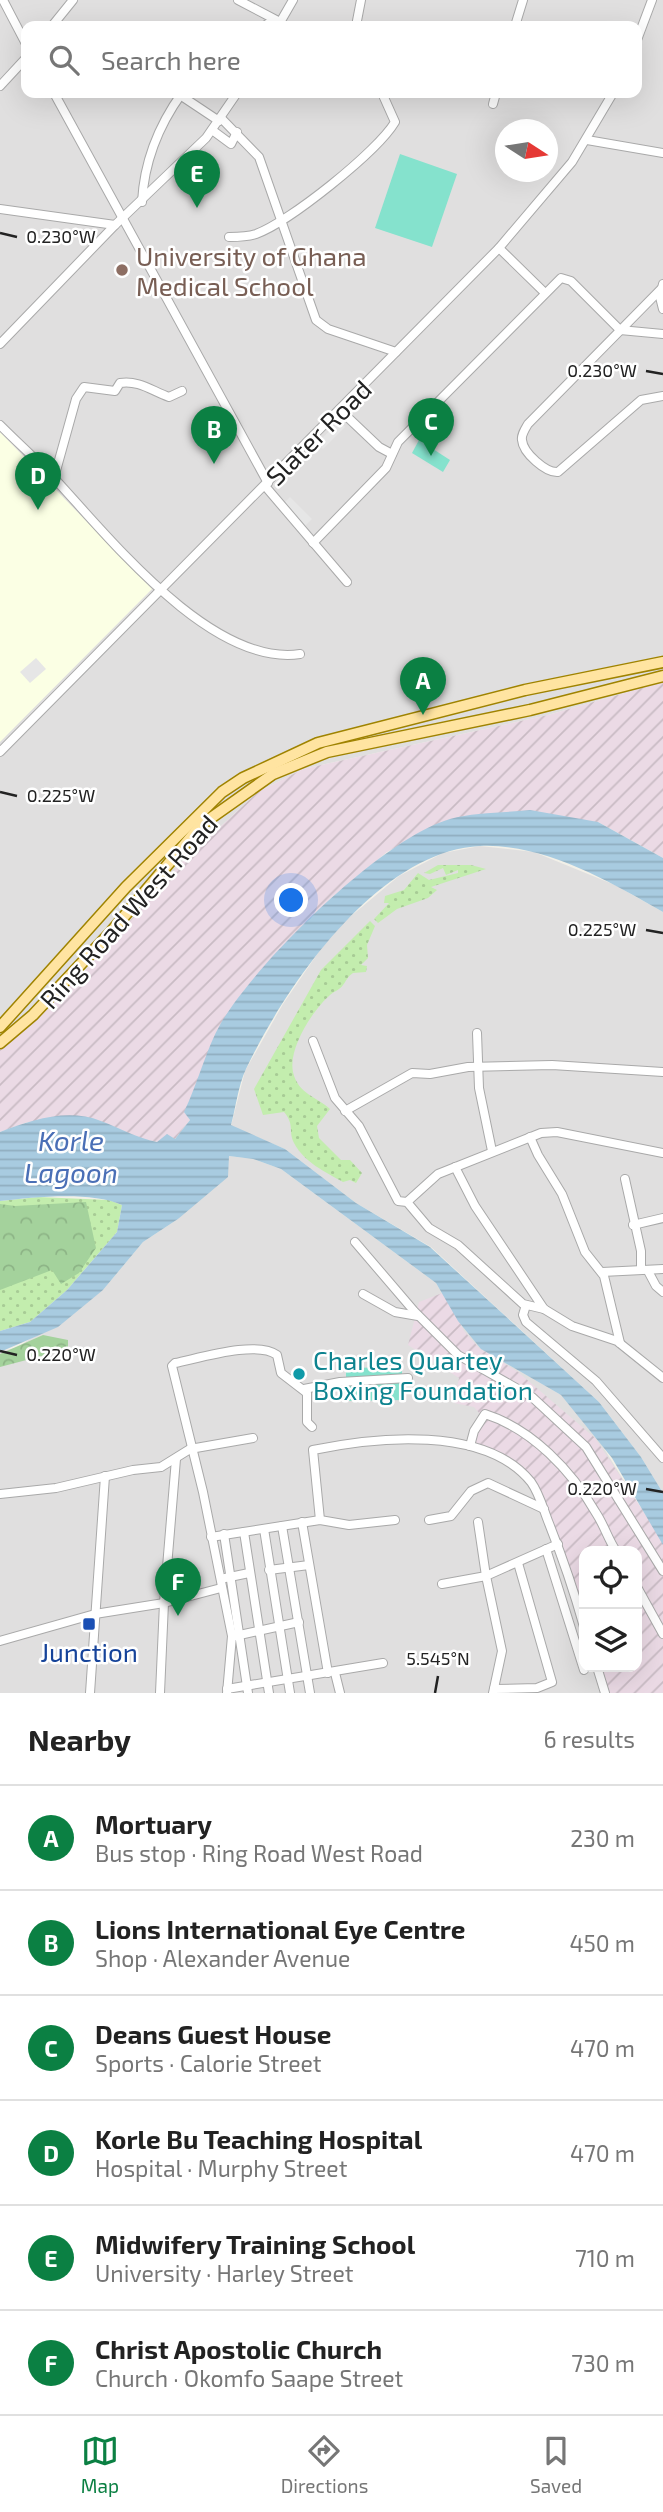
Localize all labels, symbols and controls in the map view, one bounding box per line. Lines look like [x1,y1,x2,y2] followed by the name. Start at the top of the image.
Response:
[21,21,642,98] search box
[45,41,83,79] icon: search
[101,44,241,75] text: Search here
[495,119,558,182] north arrow
[174,150,220,208] pin: E
[26,225,96,247] text: 0.230°W
[136,240,366,301] place label: University of Ghana Medical School
[114,262,130,278] marker: University of Ghana Medical School
[567,359,637,381] text: 0.230°W
[259,373,377,491] street label: Slater Road
[408,398,454,456] pin: C
[191,406,237,464] pin: B
[15,452,61,510] pin: D
[400,657,446,715] pin: A
[27,784,95,806] text: 0.225°W
[33,808,223,1014] street label: Ring Road West Road
[274,883,308,917] your location
[568,918,636,940] text: 0.225°W
[24,1123,118,1189] water label: Korle Lagoon
[26,1343,96,1365] text: 0.220°W
[313,1344,533,1405] place label: Charles Quartey Boxing Foundation
[291,1366,307,1382] marker: Charles Quartey Boxing Foundation
[567,1477,637,1499] text: 0.220°W
[579,1546,642,1672] map controls
[579,1546,642,1609] button: locate
[155,1558,201,1616] pin: F
[579,1609,642,1672] button: layers
[81,1616,97,1632] marker: Junction
[40,1636,138,1667] place label: Junction
[406,1647,470,1669] text: 5.545°N
[28,1721,131,1757] text: Nearby
[544,1725,635,1753] text: 6 results
[95,1808,212,1839] text: Mortuary
[43,1824,59,1852] text: A
[570,1824,635,1852] text: 230 m
[95,1839,423,1867] text: Bus stop · Ring Road West Road
[95,1913,465,1944] text: Lions International Eye Centre
[44,1929,58,1957] text: B
[569,1929,635,1957] text: 450 m
[95,1944,350,1972] text: Shop · Alexander Avenue
[95,2018,332,2049] text: Deans Guest House
[44,2034,58,2062] text: C
[570,2034,635,2062] text: 470 m
[95,2049,322,2077] text: Sports · Calorie Street
[95,2123,422,2154] text: Korle Bu Teaching Hospital
[43,2139,59,2167] text: D
[570,2139,635,2167] text: 470 m
[95,2154,347,2182] text: Hospital · Murphy Street
[95,2228,415,2259] text: Midwifery Training School
[44,2244,58,2272] text: E
[575,2244,635,2272] text: 710 m
[95,2259,354,2287] text: University · Harley Street
[95,2333,382,2364] text: Christ Apostolic Church
[45,2349,57,2377] text: F
[571,2349,635,2377] text: 730 m
[95,2364,403,2392] text: Church · Okomfo Saape Street
[81,2432,119,2497] tab: Map
[281,2432,368,2497] tab: Directions
[530,2432,582,2497] tab: Saved

